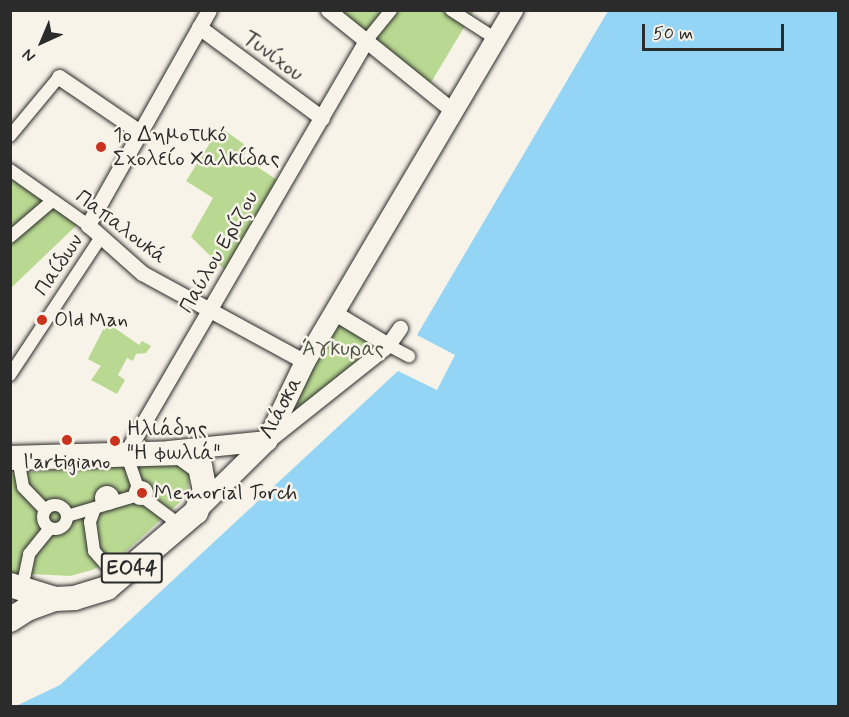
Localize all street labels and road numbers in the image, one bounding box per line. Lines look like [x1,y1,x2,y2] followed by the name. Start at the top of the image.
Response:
[238,25,308,87] street label: Τυνίχου
[70,185,172,269] street label: Παπαλουκά
[174,187,264,317] street label: Παύλου Ερίζου
[29,229,89,301] street label: Παίδων
[254,372,308,444] street label: Λιάσκα
[100,551,164,585] road number: ΕΟ44

